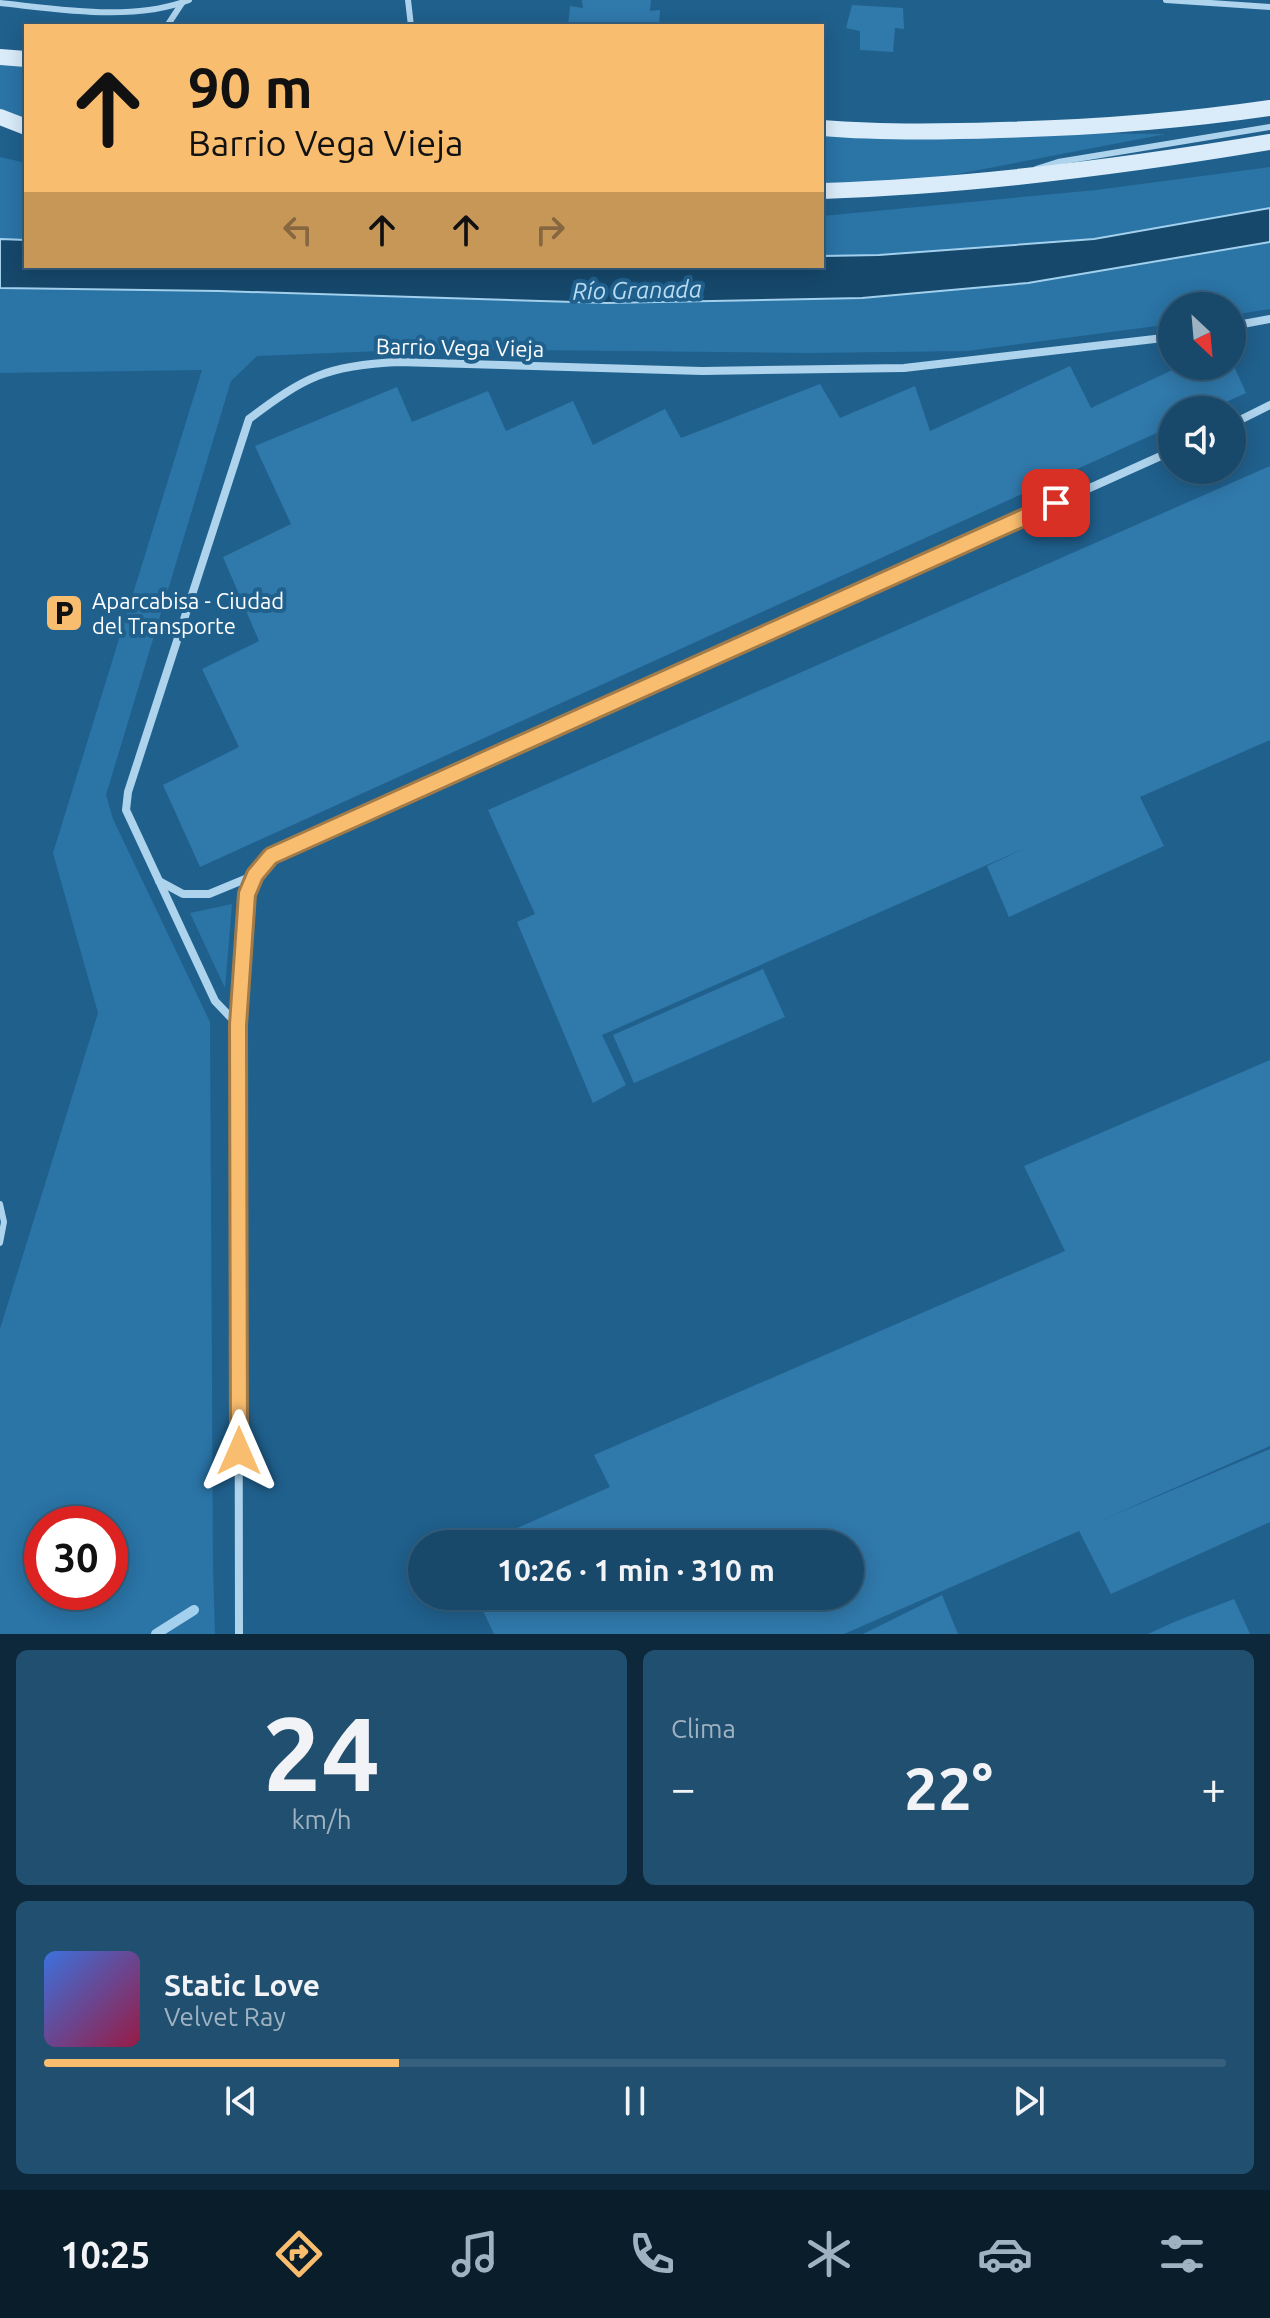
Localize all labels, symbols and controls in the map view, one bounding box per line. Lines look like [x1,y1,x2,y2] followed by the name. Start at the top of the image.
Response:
[56,56,160,160] icon: ahead
[188,56,313,119] text: 90 m
[188,122,463,163] text: Barrio Vega Vieja
[276,208,320,252] icon: left
[360,208,404,252] icon: ahead
[444,208,488,252] icon: ahead
[528,208,572,252] icon: right
[572,275,702,305] water label: Río Granada
[1158,292,1246,380] north arrow
[1158,292,1246,484] map controls
[376,333,544,361] street label: Barrio Vega Vieja
[1158,396,1246,484] button: sound
[1022,469,1090,537] pin
[1034,481,1078,525] icon: arrive
[92,588,284,638] place label: Aparcabisa - Ciudad del Transporte
[43,592,85,634] parking icon: Aparcabisa - Ciudad del Transporte
[197,1409,281,1493] position arrow
[24,1506,128,1610] speed limit sign: 30
[497,1553,775,1587] text: 10:26 · 1 min · 310 m
[263,1694,380,1811] text: 24
[671,1714,736,1743] text: Clima
[904,1754,993,1821] text: 22°
[671,1763,696,1812] text: −
[1201,1763,1226,1812] text: +
[291,1805,352,1834] text: km/h
[164,1968,320,2002] text: Static Love
[164,2002,286,2031] text: Velvet Ray
[219,2079,263,2123] icon: previous
[613,2079,657,2123] icon: pause
[1007,2079,1051,2123] icon: next
[271,2226,327,2282] icon: directions
[447,2226,503,2282] icon: music
[624,2226,680,2282] icon: phone
[801,2226,857,2282] icon: climate
[977,2226,1033,2282] icon: car
[1154,2226,1210,2282] icon: filters
[60,2234,150,2275] text: 10:25

